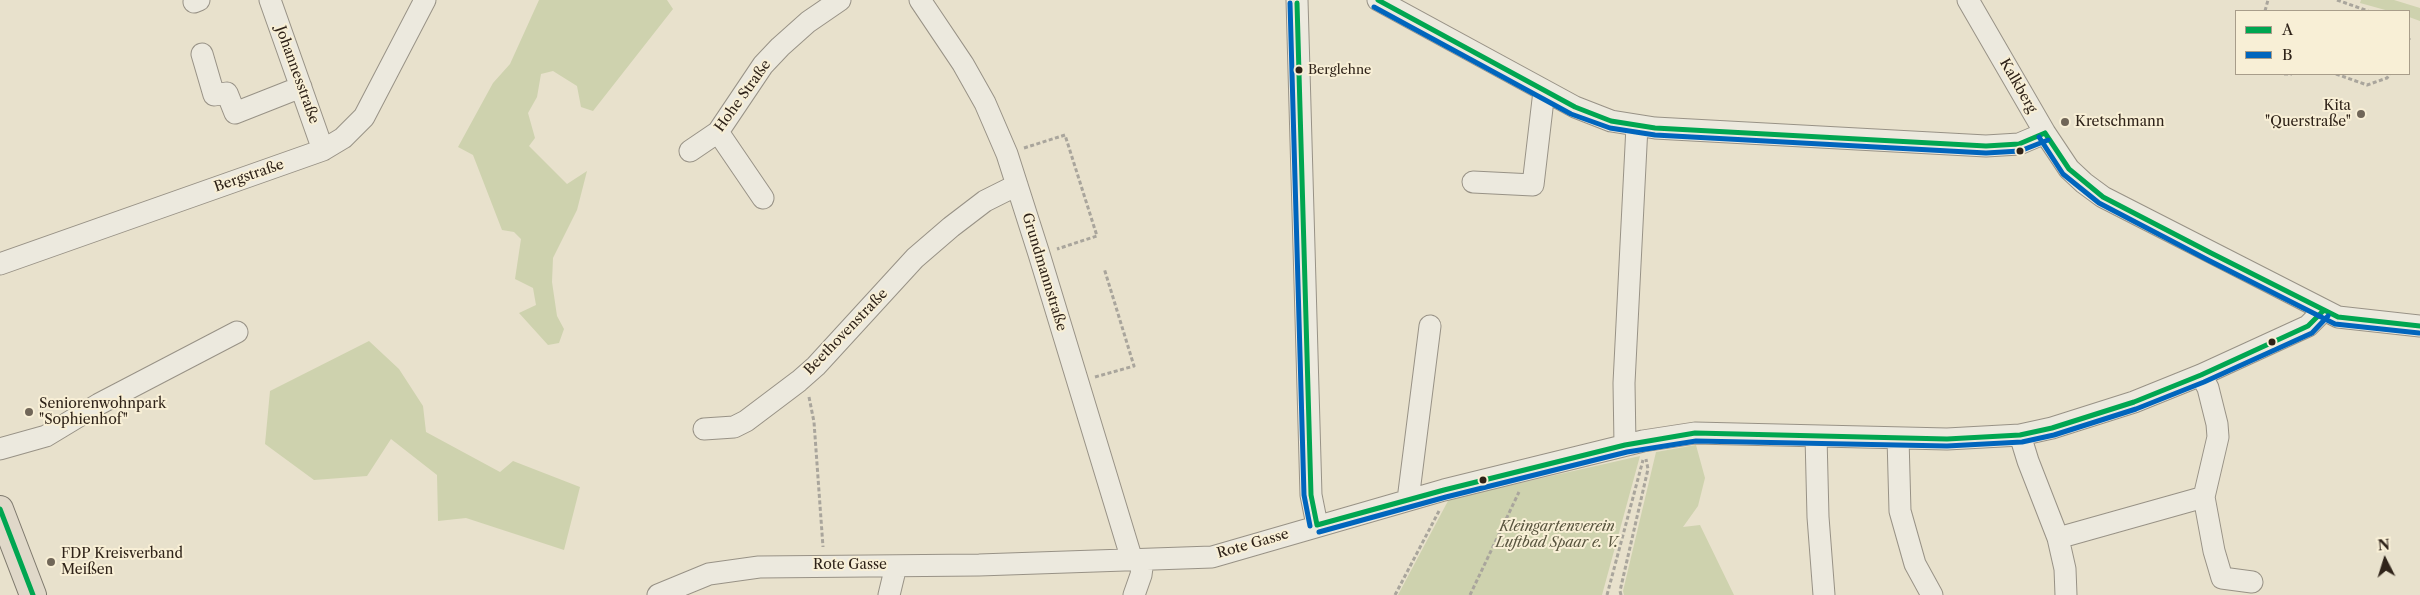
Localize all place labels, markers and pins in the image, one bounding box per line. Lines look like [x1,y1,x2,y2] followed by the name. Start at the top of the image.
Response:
[1308,62,1371,78] place label: Berglehne
[1294,65,1304,75] marker: Berglehne
[2265,98,2351,130] place label: Kita "Querstraße"
[2355,108,2367,120] marker: Kita "Querstraße"
[2075,114,2165,130] place label: Kretschmann
[2059,116,2071,128] marker: Kretschmann
[2015,146,2025,156] unlabelled marker
[2267,337,2277,347] unlabelled marker
[39,396,166,428] place label: Seniorenwohnpark "Sophienhof"
[23,406,35,418] marker: Seniorenwohnpark "Sophienhof"
[1478,475,1488,485] unlabelled marker
[61,546,183,578] place label: FDP Kreisverband Meißen
[45,556,57,568] marker: FDP Kreisverband Meißen

